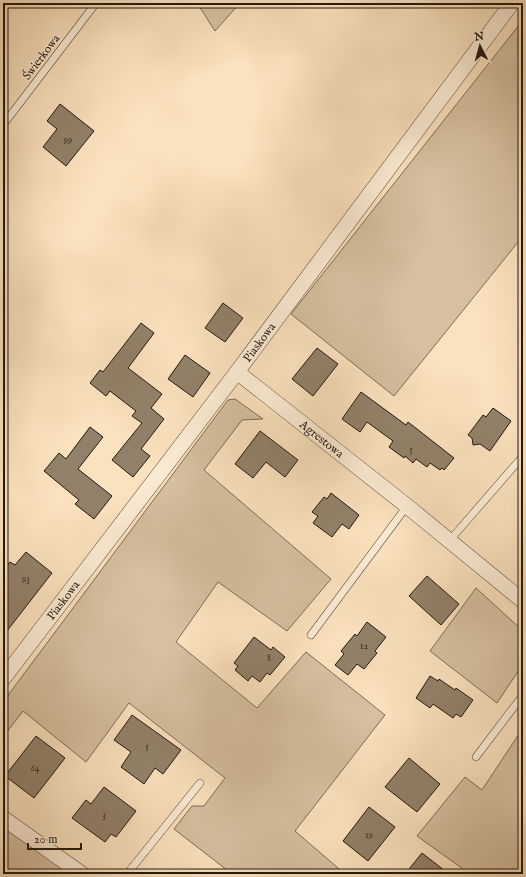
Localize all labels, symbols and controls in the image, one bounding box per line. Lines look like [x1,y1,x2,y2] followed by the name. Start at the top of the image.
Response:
[460,26,500,66] north arrow
[473,30,485,45] text: N
[19,31,64,83] street label: Świerkowa
[63,134,72,147] house number: 99
[240,319,280,365] street label: Piaskowa
[296,417,347,462] street label: Agrestowa
[409,443,413,456] house number: 5
[21,573,30,586] house number: 93
[44,577,84,623] street label: Piaskowa
[360,640,369,653] house number: 12
[267,652,271,665] house number: 8
[145,740,149,753] house number: 5
[30,762,40,775] house number: 64
[102,809,106,822] house number: 3
[28,825,81,851] scale bar
[365,829,373,842] house number: 19
[34,832,57,847] text: 20 m

